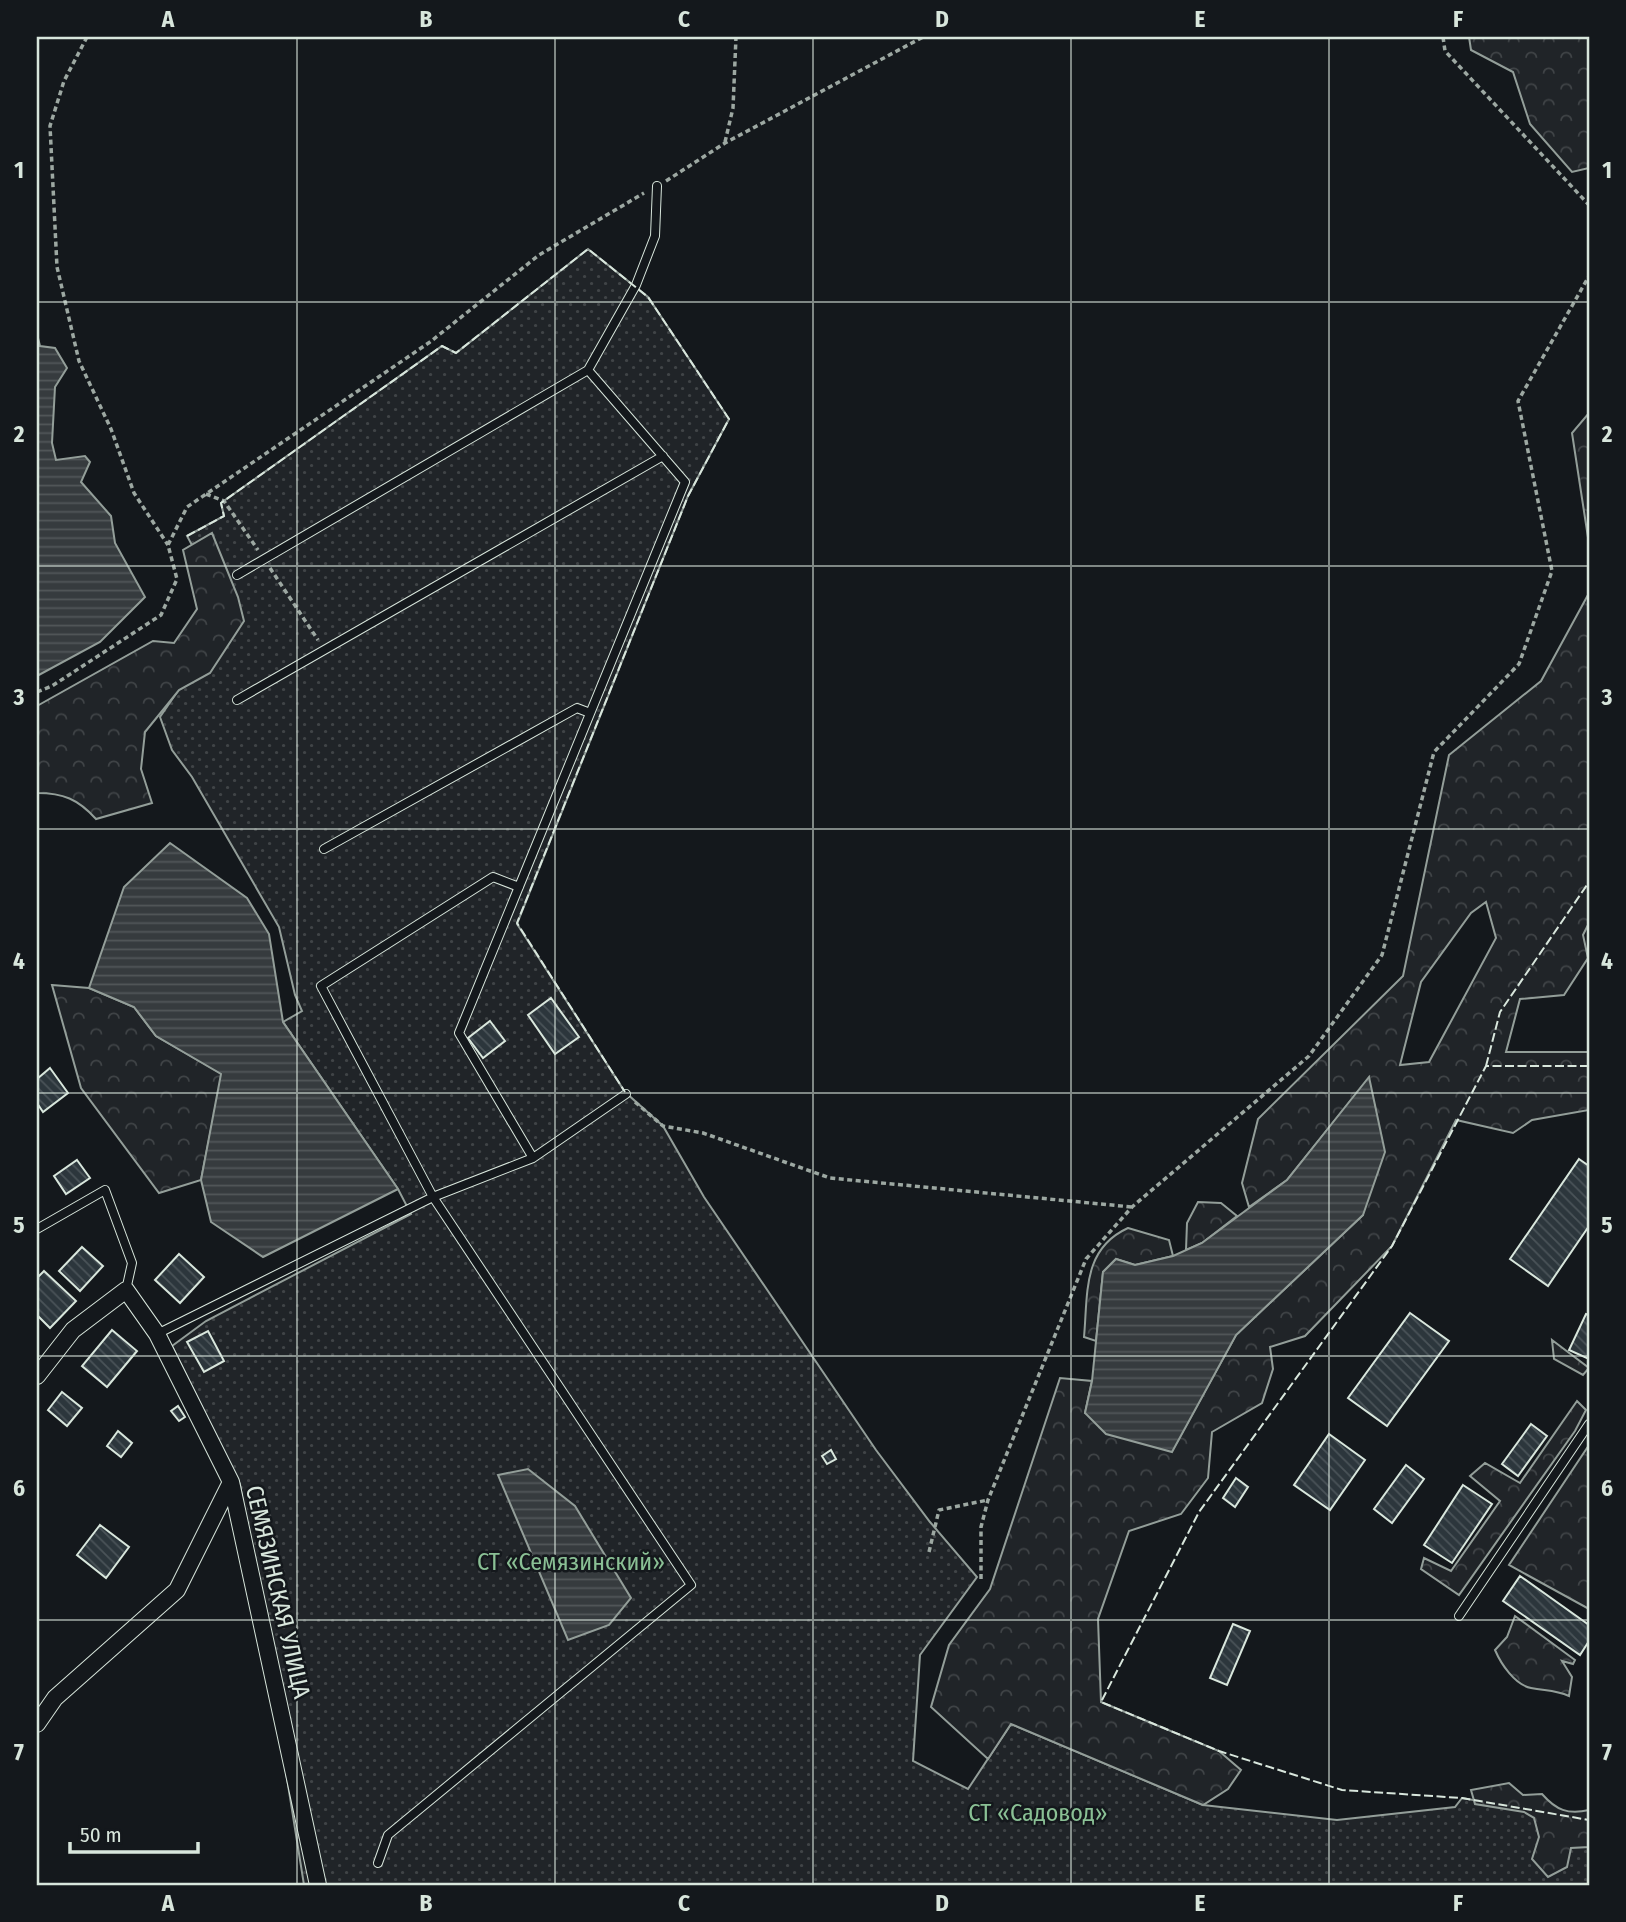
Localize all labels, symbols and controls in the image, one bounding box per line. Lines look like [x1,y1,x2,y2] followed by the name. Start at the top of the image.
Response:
[161,5,175,33] text: A
[420,5,433,33] text: B
[678,5,690,33] text: C
[935,5,949,33] text: D
[1195,5,1206,33] text: E
[1453,5,1463,33] text: F
[14,156,24,184] text: 1
[1602,156,1612,184] text: 1
[13,420,25,448] text: 2
[1601,420,1613,448] text: 2
[13,683,25,711] text: 3
[1601,683,1613,711] text: 3
[13,947,25,975] text: 4
[1601,947,1613,975] text: 4
[13,1211,25,1239] text: 5
[1601,1211,1613,1239] text: 5
[13,1474,25,1502] text: 6
[1601,1474,1613,1502] text: 6
[240,1483,316,1701] street label: СЕМЯЗИНСКАЯ УЛИЦА
[477,1548,665,1576] park label: СТ «Семязинский»
[14,1738,24,1766] text: 7
[1602,1738,1612,1766] text: 7
[968,1799,1108,1827] park label: СТ «Садовод»
[70,1810,198,1854] scale bar
[80,1822,122,1848] text: 50 m
[161,1889,175,1917] text: A
[420,1889,433,1917] text: B
[678,1889,690,1917] text: C
[935,1889,949,1917] text: D
[1195,1889,1206,1917] text: E
[1453,1889,1463,1917] text: F

